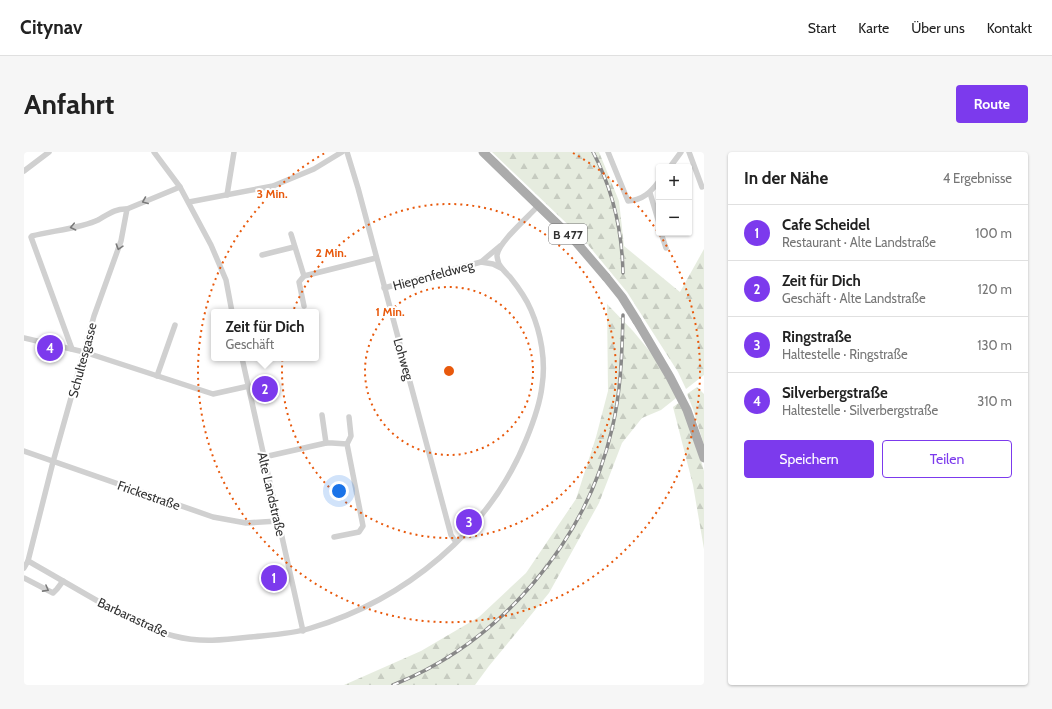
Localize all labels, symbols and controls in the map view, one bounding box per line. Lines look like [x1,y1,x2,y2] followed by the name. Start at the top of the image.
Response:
[20,16,82,39] text: Citynav
[808,19,836,37] text: Start
[858,19,889,37] text: Karte
[911,19,965,37] text: Über uns
[987,19,1032,37] text: Kontakt
[956,85,1028,123] button: Route
[24,87,114,121] text: Anfahrt
[656,164,692,236] map controls
[656,164,692,200] button: +
[744,168,828,188] text: In der Nähe
[943,170,1012,186] text: 4 Ergebnisse
[256,186,288,201] text: 3 Min.
[141,197,148,205] one-way arrow
[656,200,692,236] button: −
[782,216,870,234] text: Cafe Scheidel
[69,222,76,230] one-way arrow
[549,224,587,244] road number: B 477
[755,225,759,241] text: 1
[975,225,1012,241] text: 100 m
[782,234,936,250] text: Restaurant · Alte Landstraße
[115,243,124,250] one-way arrow
[315,245,347,260] text: 2 Min.
[391,256,476,293] street label: Hiepenfeldweg
[782,272,861,290] text: Zeit für Dich
[754,281,760,297] text: 2
[978,281,1012,297] text: 120 m
[782,290,926,306] text: Geschäft · Alte Landstraße
[375,304,405,319] text: 1 Min.
[211,309,319,361] popup
[226,318,304,336] text: Zeit für Dich
[64,320,100,399] street label: Schultesgasse
[782,328,852,346] text: Ringstraße
[37,333,63,363] pin: 4
[226,336,274,352] text: Geschäft
[390,336,418,382] street label: Lohweg
[753,337,761,353] text: 3
[977,337,1012,353] text: 130 m
[782,346,908,362] text: Haltestelle · Ringstraße
[442,364,456,378] centre of rings
[252,374,278,404] pin: 2
[782,384,888,402] text: Silverbergstraße
[753,393,761,409] text: 4
[977,393,1012,409] text: 310 m
[782,402,938,418] text: Haltestelle · Silverbergstraße
[744,440,874,478] button: Speichern
[882,440,1012,478] button: Teilen
[255,450,290,538] street label: Alte Landstraße
[116,477,183,513] street label: Frickestraße
[329,481,349,501] your location
[456,507,482,537] pin: 3
[261,563,287,593] pin: 1
[41,585,49,592] one-way arrow
[95,594,171,640] street label: Barbarastraße

